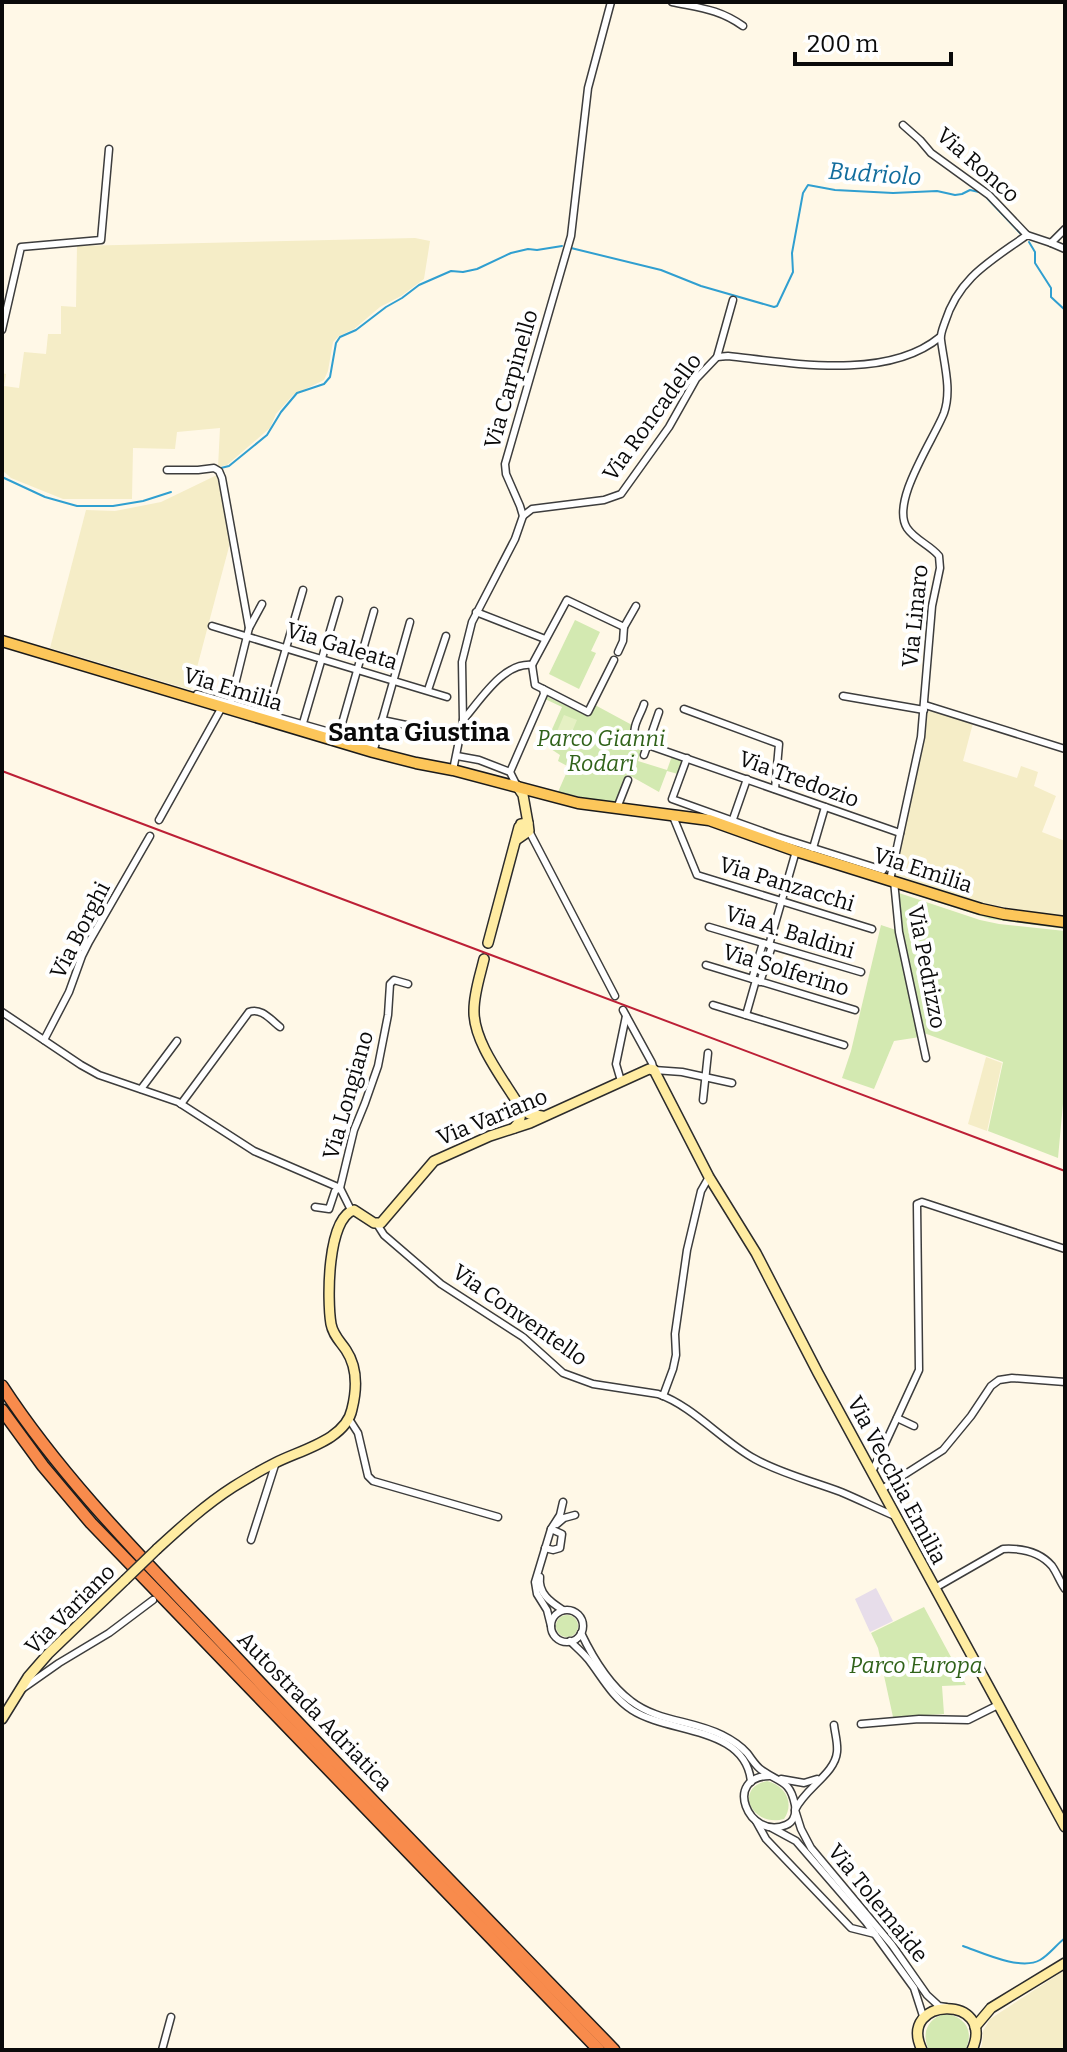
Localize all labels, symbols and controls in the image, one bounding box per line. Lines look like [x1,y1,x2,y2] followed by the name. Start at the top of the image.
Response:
[795,16,951,66] scale bar
[807,30,879,58] text: 200 m
[931,122,1025,208] street label: Via Ronco
[828,157,922,191] water label: Budriolo
[478,306,544,452] street label: Via Carpinello
[597,348,707,486] street label: Via Roncadello
[896,563,934,669] street label: Via Linaro
[283,616,401,676] street label: Via Galeata
[180,661,286,717] street label: Via Emilia
[328,717,510,748] district label: Santa Giustina
[537,725,665,777] park label: Parco Gianni Rodari
[735,745,863,813] street label: Via Tredozio
[870,841,976,899] street label: Via Emilia
[716,851,858,918] street label: Via Panzacchi
[44,877,116,983] street label: Via Borghi
[722,899,858,965] street label: Via A. Baldini
[902,903,952,1031] street label: Via Pedrizzo
[719,938,853,1002] street label: Via Solferino
[317,1028,379,1162] street label: Via Longiano
[433,1083,551,1151] street label: Via Variano
[447,1258,593,1372] street label: Via Conventello
[841,1391,953,1569] street label: Via Vecchia Emilia
[19,1558,121,1660] street label: Via Variano
[232,1626,398,1796] street label: Autostrada Adriatica
[849,1652,983,1679] park label: Parco Europa
[822,1838,934,1968] street label: Via Tolemaide

